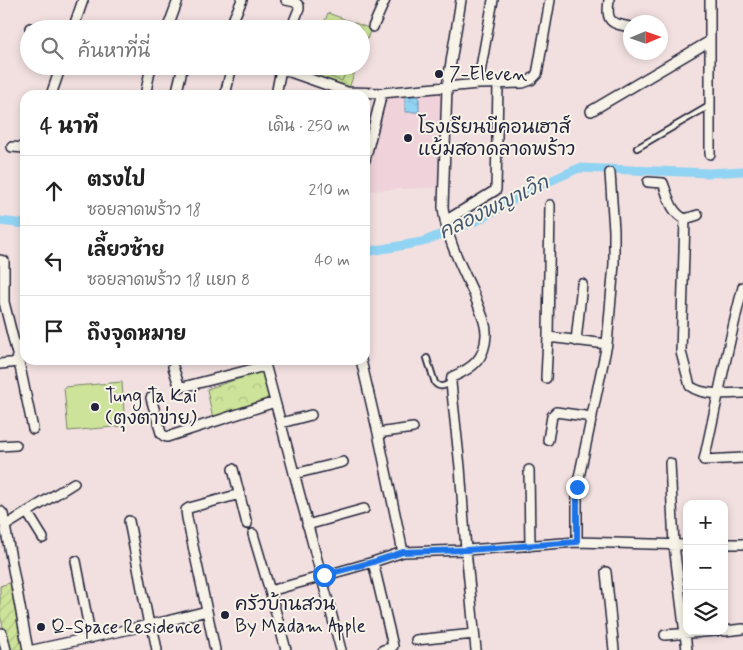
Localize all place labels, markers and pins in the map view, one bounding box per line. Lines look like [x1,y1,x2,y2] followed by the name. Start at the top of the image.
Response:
[449,62,527,87] place label: 7-Eleven
[433,68,445,80] marker: 7-Eleven
[418,114,575,162] place label: โรงเรียนบีคอนเฮาส์ แย้มสอาดลาดพร้าว
[402,132,414,144] marker: โรงเรียนบีคอนเฮาส์ แย้มสอาดลาดพร้าว
[105,384,197,432] place label: Tung Ta Kai (ตุงตาข่าย)
[89,401,101,413] marker: Tung Ta Kai (ตุงตาข่าย)
[235,592,366,641] place label: ครัวบ้านสวน By Madam Apple
[219,609,231,621] marker: ครัวบ้านสวน By Madam Apple
[51,615,202,640] place label: Q-Space Residence
[35,621,47,633] marker: Q-Space Residence

